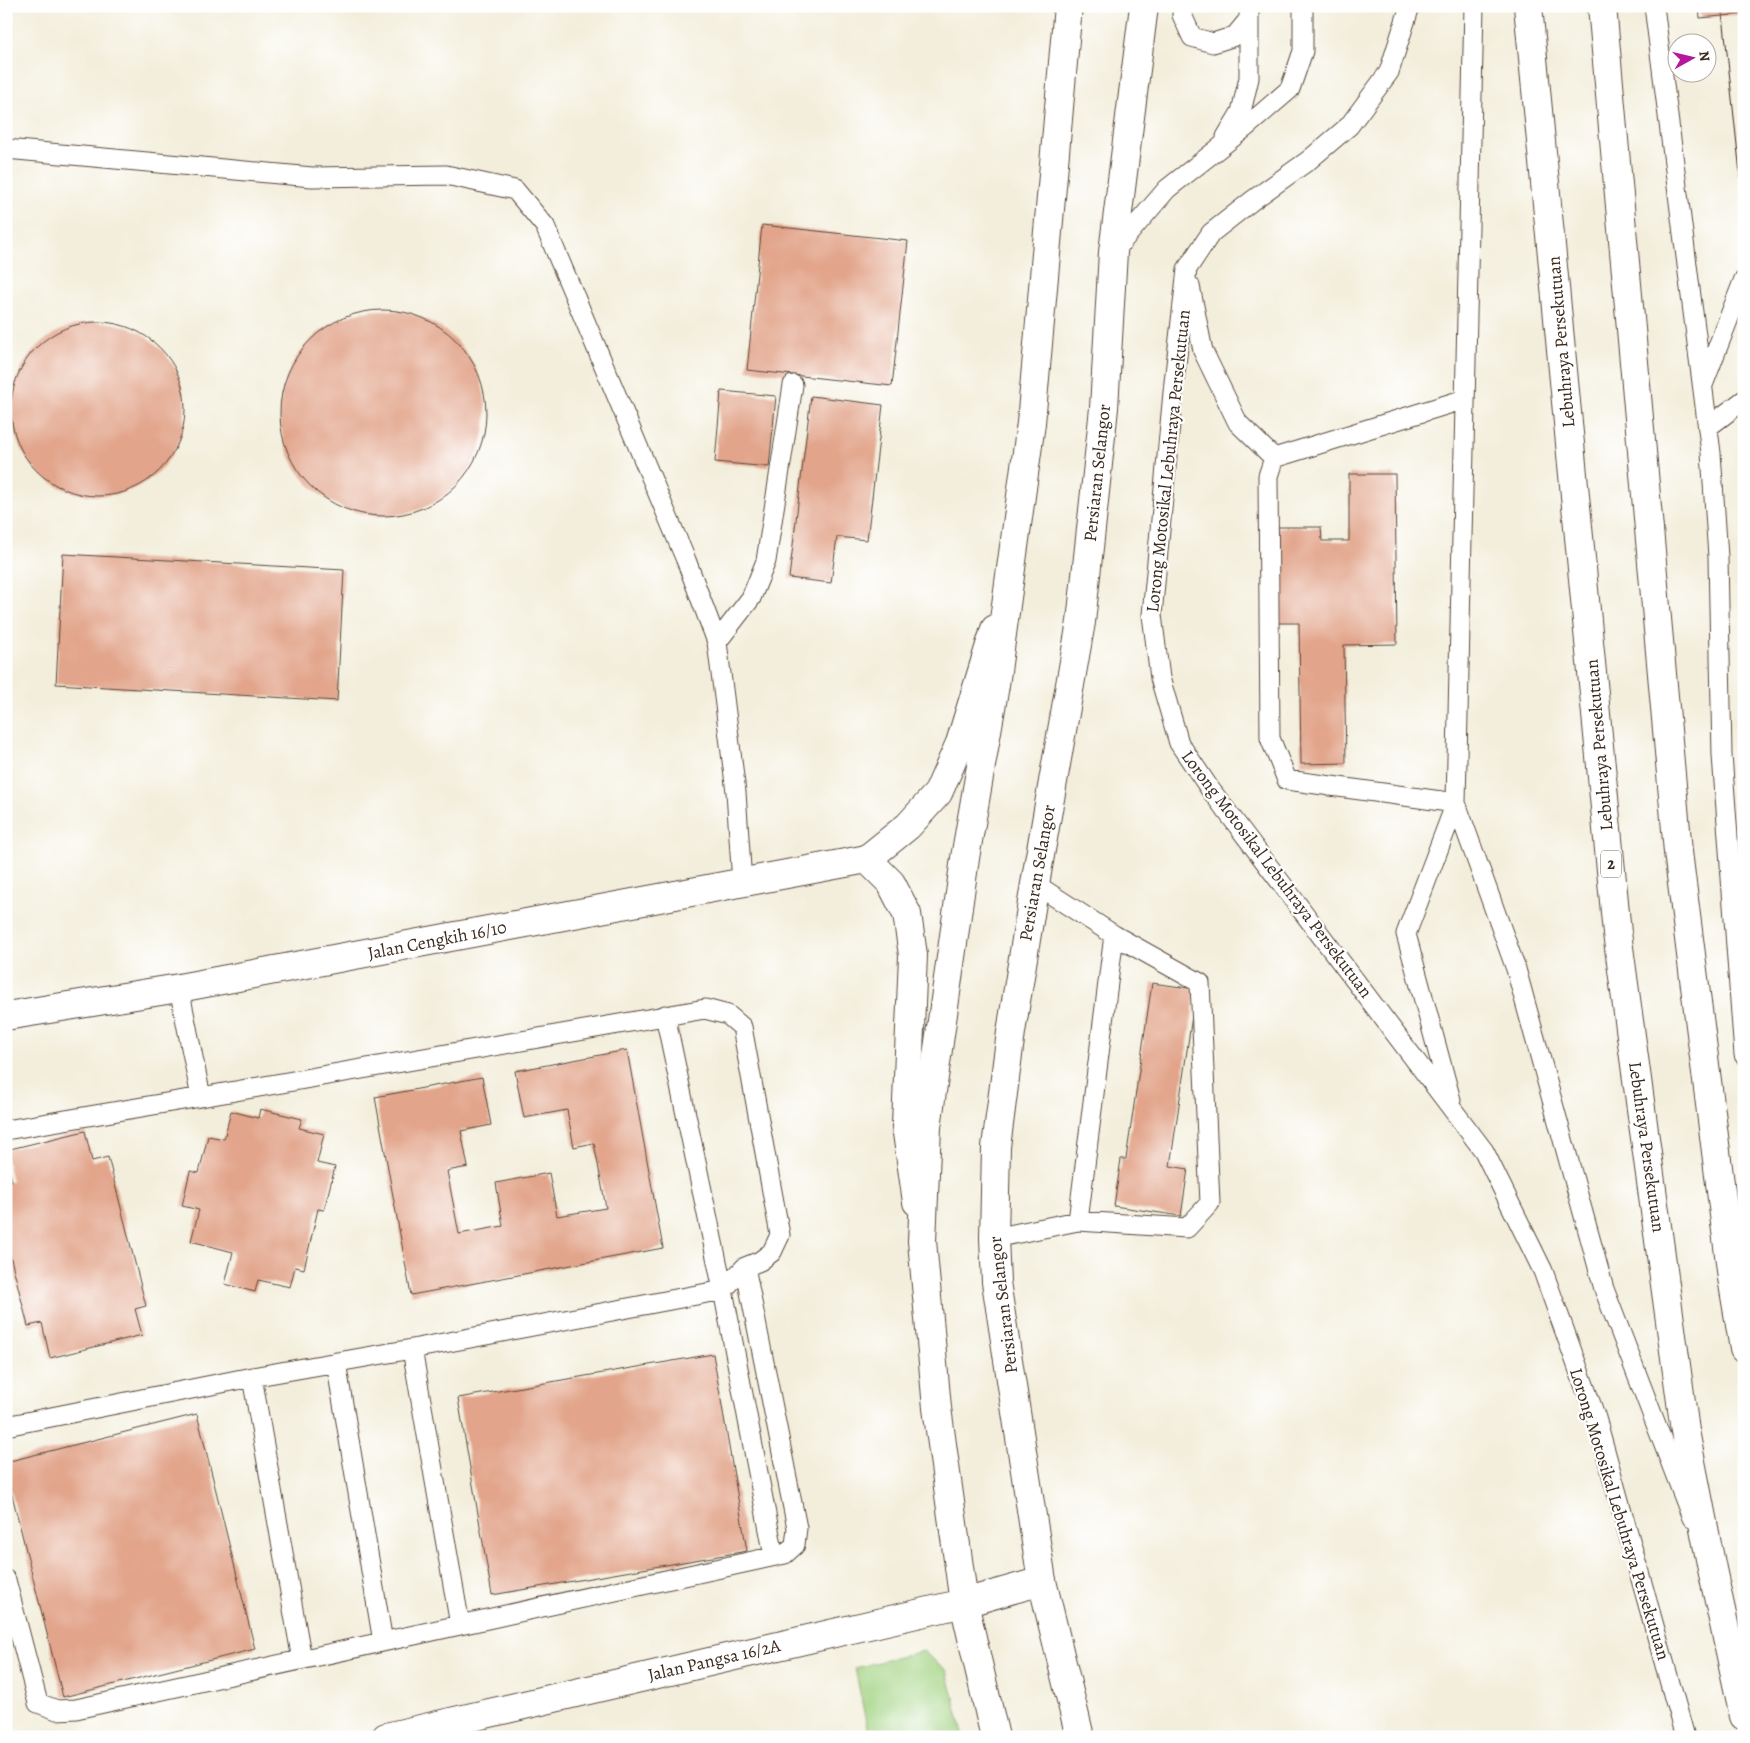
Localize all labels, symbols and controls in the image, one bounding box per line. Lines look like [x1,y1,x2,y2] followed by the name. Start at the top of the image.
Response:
[1668,32,1718,82] north arrow
[1694,50,1714,63] text: N
[1542,255,1580,429] street label: Lebuhraya Persekutuan
[1140,308,1196,614] street label: Lorong Motosikal Lebuhraya Persekutuan
[1078,403,1116,543] street label: Persiaran Selangor
[1580,658,1618,832] street label: Lebuhraya Persekutuan
[1176,745,1378,1003] street label: Lorong Motosikal Lebuhraya Persekutuan
[1013,803,1061,943] street label: Persiaran Selangor
[1601,851,1621,878] road number: 2
[365,915,509,965] street label: Jalan Cengkih 16/10
[1623,1060,1671,1234] street label: Lebuhraya Persekutuan
[983,1235,1023,1375] street label: Persiaran Selangor
[1564,1365,1676,1663] street label: Lorong Motosikal Lebuhraya Persekutuan
[645,1633,783,1687] street label: Jalan Pangsa 16/2A

